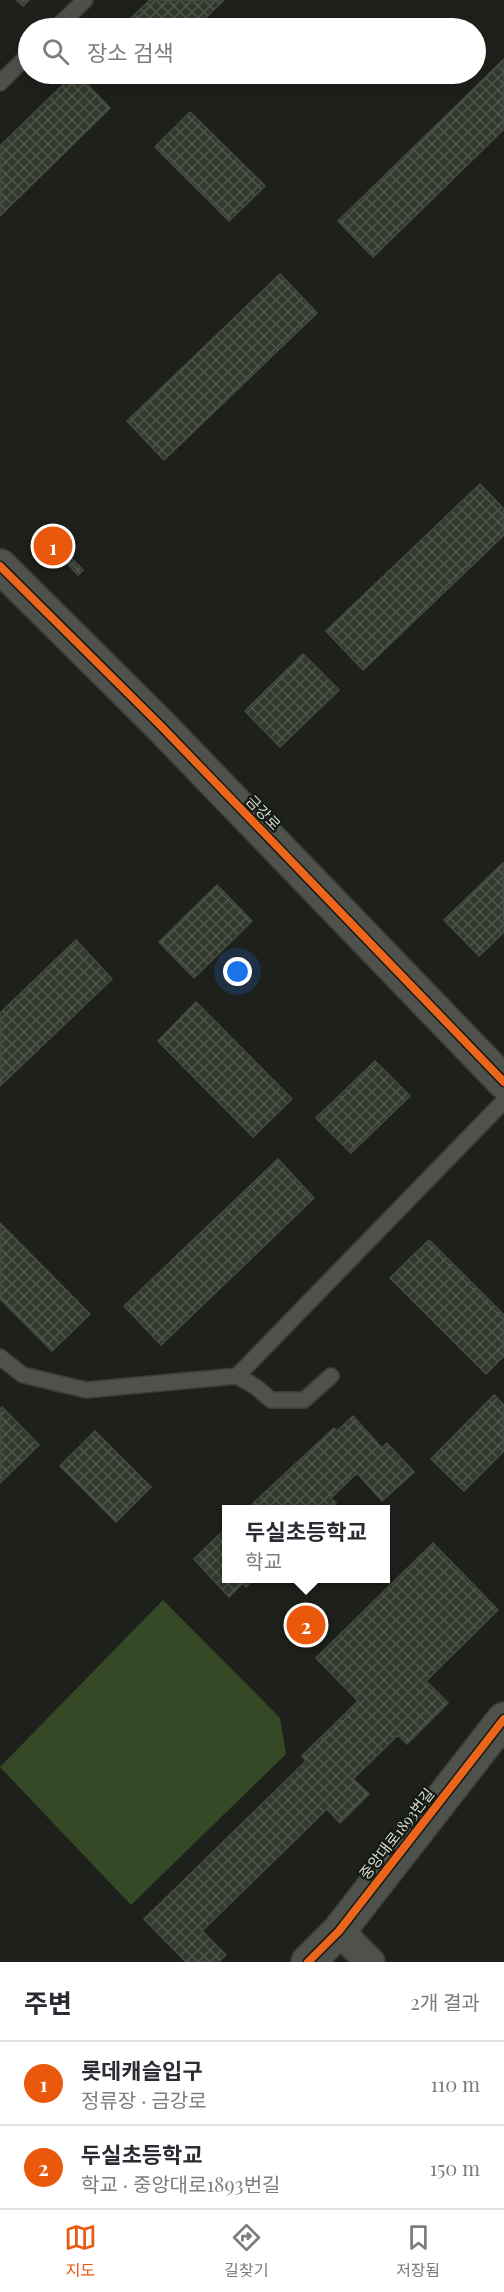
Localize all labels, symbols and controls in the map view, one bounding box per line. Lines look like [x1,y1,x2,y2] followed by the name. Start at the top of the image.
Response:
[18,18,486,84] search box
[39,35,72,68] icon: search
[87,37,173,67] text: 장소 검색
[34,524,72,568] pin: 1
[242,790,285,834] street label: 금강로
[223,957,252,986] your location
[222,1505,390,1583] popup
[245,1516,367,1546] text: 두실초등학교
[245,1547,282,1574] text: 학교
[286,1602,326,1648] pin: 2
[354,1784,438,1883] street label: 중앙대로1893번길
[24,1985,72,2020] text: 주변
[410,1988,480,2015] text: 2개 결과
[81,2055,202,2085] text: 롯데캐슬입구
[40,2070,47,2097] text: 1
[430,2070,480,2097] text: 110 m
[81,2086,207,2113] text: 정류장 · 금강로
[81,2139,202,2169] text: 두실초등학교
[38,2154,49,2181] text: 2
[430,2154,480,2181] text: 150 m
[81,2170,280,2197] text: 학교 · 중앙대로1893번길
[64,2221,97,2281] tab: 지도
[224,2221,268,2281] tab: 길찾기
[396,2221,440,2281] tab: 저장됨

